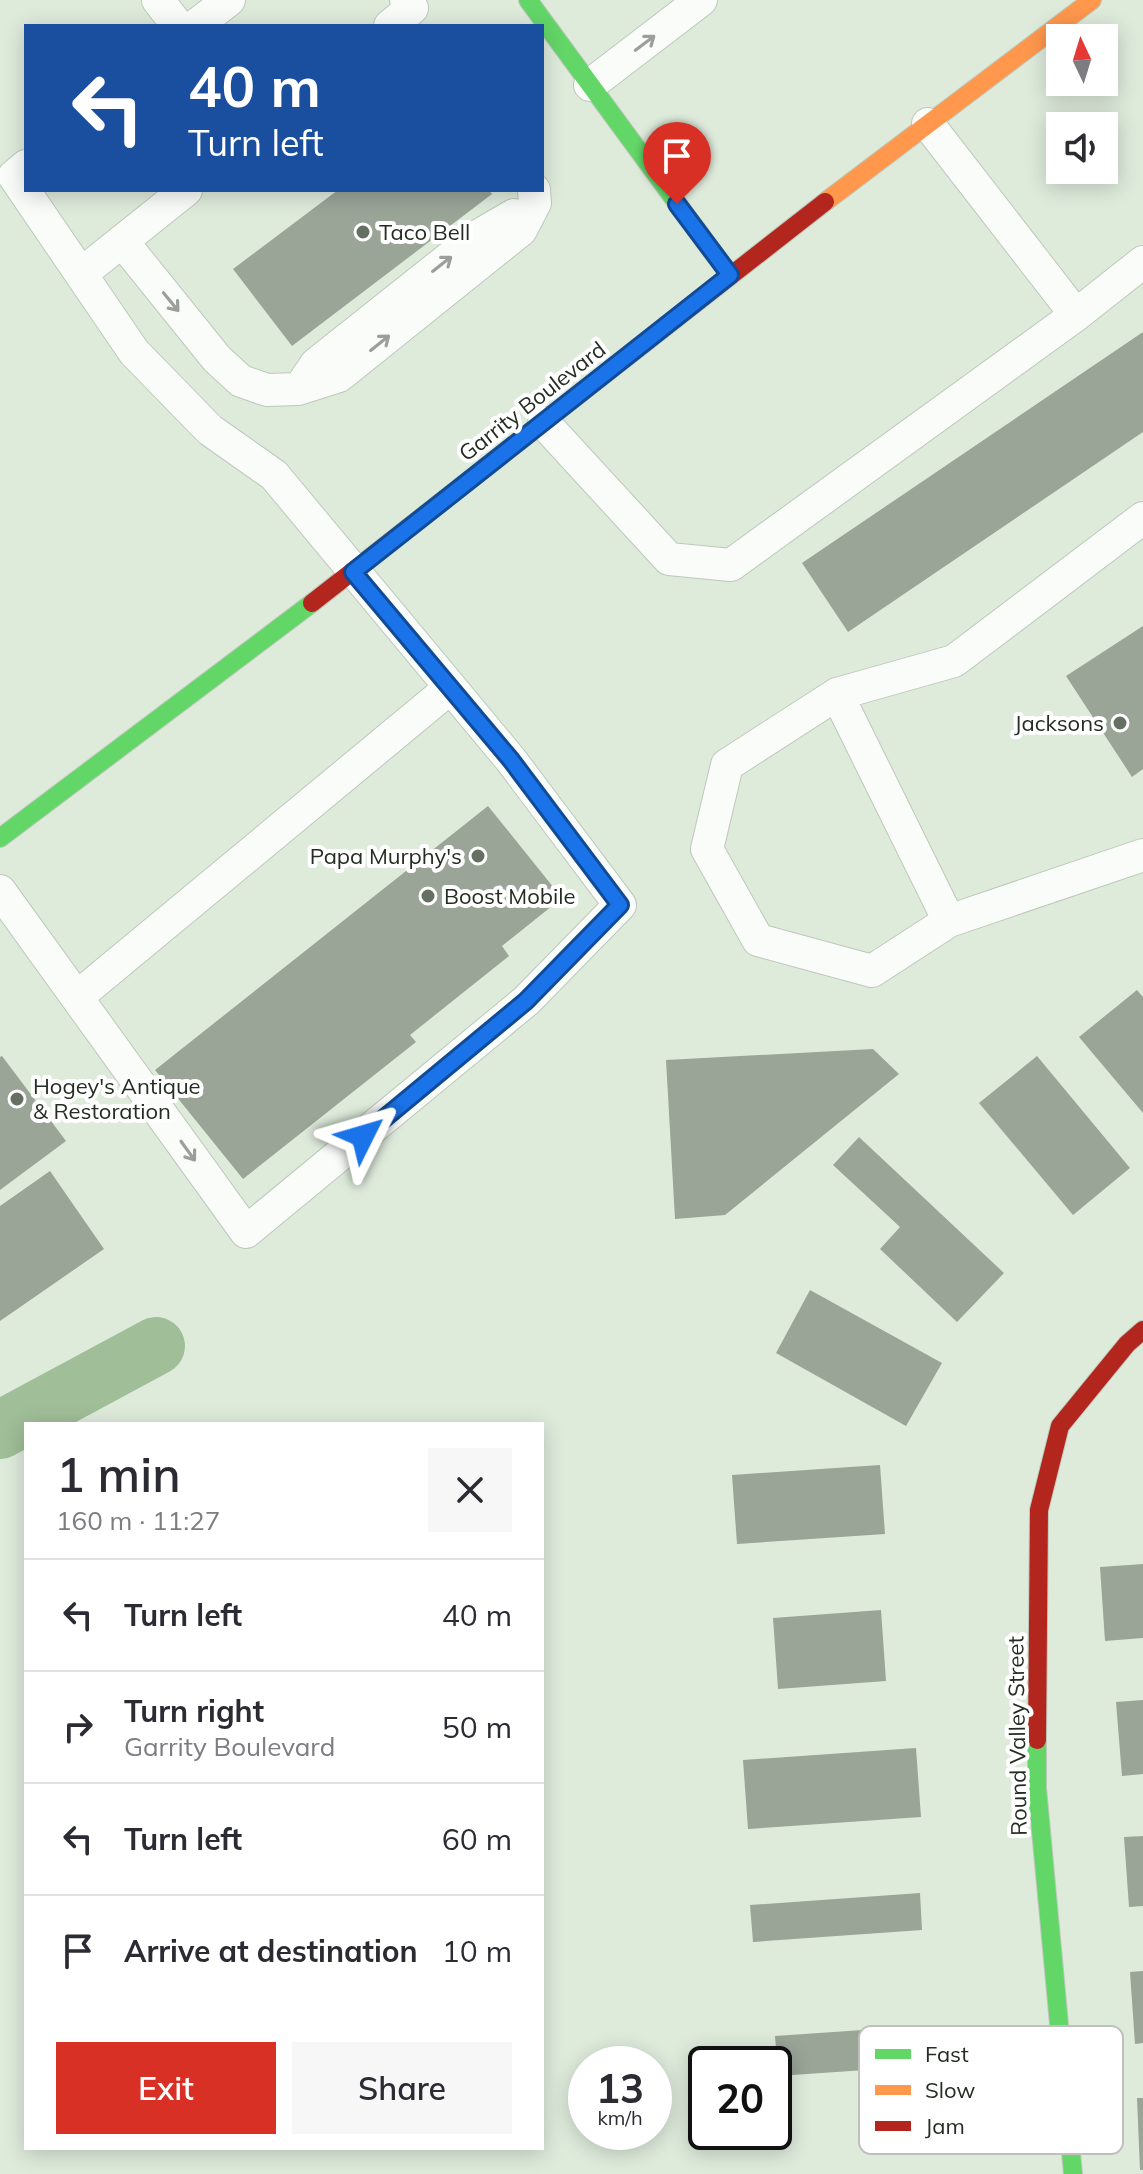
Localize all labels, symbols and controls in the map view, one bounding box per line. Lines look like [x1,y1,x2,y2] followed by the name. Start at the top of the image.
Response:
[1046,24,1118,96] north arrow
[1046,24,1118,184] map controls
[634,34,655,51] one-way arrow
[188,51,321,121] text: 40 m
[56,56,160,160] icon: left
[1046,112,1118,184] button: sound
[188,120,324,165] text: Turn left
[643,122,711,204] pin
[655,134,699,178] icon: arrive
[379,218,470,246] place label: Taco Bell
[354,223,372,241] marker: Taco Bell
[431,255,452,272] one-way arrow
[163,291,180,312] one-way arrow
[369,334,390,352] one-way arrow
[453,335,611,467] street label: Garrity Boulevard
[1014,709,1104,737] place label: Jacksons
[1111,714,1129,732] marker: Jacksons
[310,842,462,870] place label: Papa Murphy's
[469,847,487,865] marker: Papa Murphy's
[444,882,575,910] place label: Boost Mobile
[419,887,437,905] marker: Boost Mobile
[33,1072,201,1125] place label: Hogey's Antique & Restoration
[8,1090,26,1108] marker: Hogey's Antique & Restoration
[321,1094,405,1178] position arrow
[180,1140,196,1162] one-way arrow
[56,1444,181,1504] text: 1 min
[428,1448,512,1532] button: close
[56,1504,220,1537] text: 160 m · 11:27
[56,1593,100,1637] icon: left
[124,1596,242,1634] text: Turn left
[442,1596,512,1634] text: 40 m
[1001,1636,1033,1836] street label: Round Valley Street
[124,1692,264,1730] text: Turn right
[56,1705,100,1749] icon: right
[442,1708,512,1746] text: 50 m
[124,1730,335,1763] text: Garrity Boulevard
[56,1817,100,1861] icon: left
[124,1820,242,1858] text: Turn left
[442,1820,512,1858] text: 60 m
[56,1929,100,1973] icon: arrive
[124,1932,418,1970] text: Arrive at destination
[442,1932,512,1970] text: 10 m
[859,2026,1123,2154] legend
[925,2040,969,2068] text: Fast
[56,2042,276,2134] button: Exit
[292,2042,512,2134] button: Share
[688,2046,792,2150] speed limit sign: 20
[596,2063,644,2113] text: 13
[925,2076,975,2104] text: Slow
[597,2105,643,2130] text: km/h
[925,2112,965,2140] text: Jam

